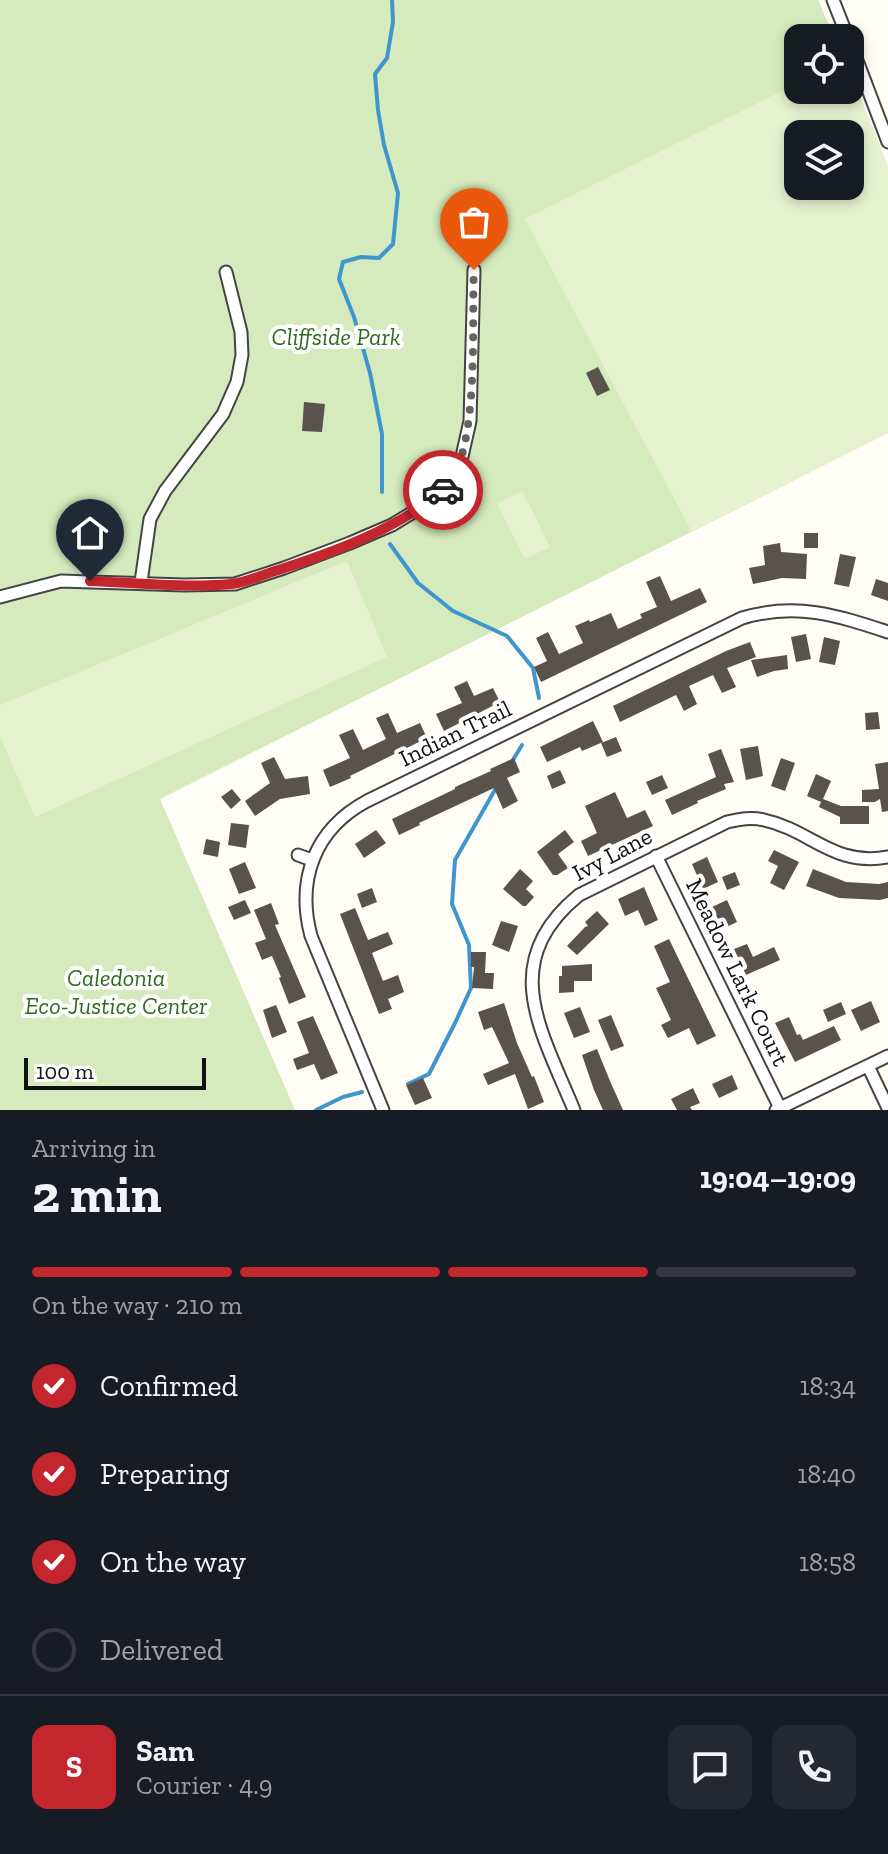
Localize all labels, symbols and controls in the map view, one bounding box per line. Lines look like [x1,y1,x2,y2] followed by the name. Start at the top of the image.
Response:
[784,24,864,200] map controls
[784,24,864,104] button: locate
[784,120,864,200] button: layers
[440,188,508,270] pin
[452,200,496,244] icon: bag
[272,322,401,351] park label: Cliffside Park
[403,450,483,530] courier
[421,468,465,512] icon: car
[56,499,124,581] pin
[68,511,112,555] icon: home
[394,693,516,773] street label: Indian Trail
[567,821,657,887] street label: Ivy Lane
[680,874,796,1070] street label: Meadow Lark Court
[25,963,208,1020] park label: Caledonia Eco-Justice Center
[24,1054,206,1090] scale bar
[36,1058,94,1085] text: 100 m
[32,1132,155,1164] text: Arriving in
[700,1160,856,1196] text: 19:04–19:09
[32,1163,162,1225] text: 2 min
[32,1289,242,1321] text: On the way · 210 m
[32,1364,76,1408] icon: check
[100,1368,238,1404] text: Confirmed
[799,1370,856,1402] text: 18:34
[32,1452,76,1496] icon: check
[100,1456,230,1492] text: Preparing
[797,1458,856,1490] text: 18:40
[32,1540,76,1584] icon: check
[100,1544,246,1580] text: On the way
[799,1546,856,1578] text: 18:58
[100,1632,223,1668] text: Delivered
[668,1725,752,1809] button: chat
[772,1725,856,1809] button: phone
[136,1733,194,1769] text: Sam
[66,1749,82,1785] text: S
[136,1769,272,1801] text: Courier · 4.9

